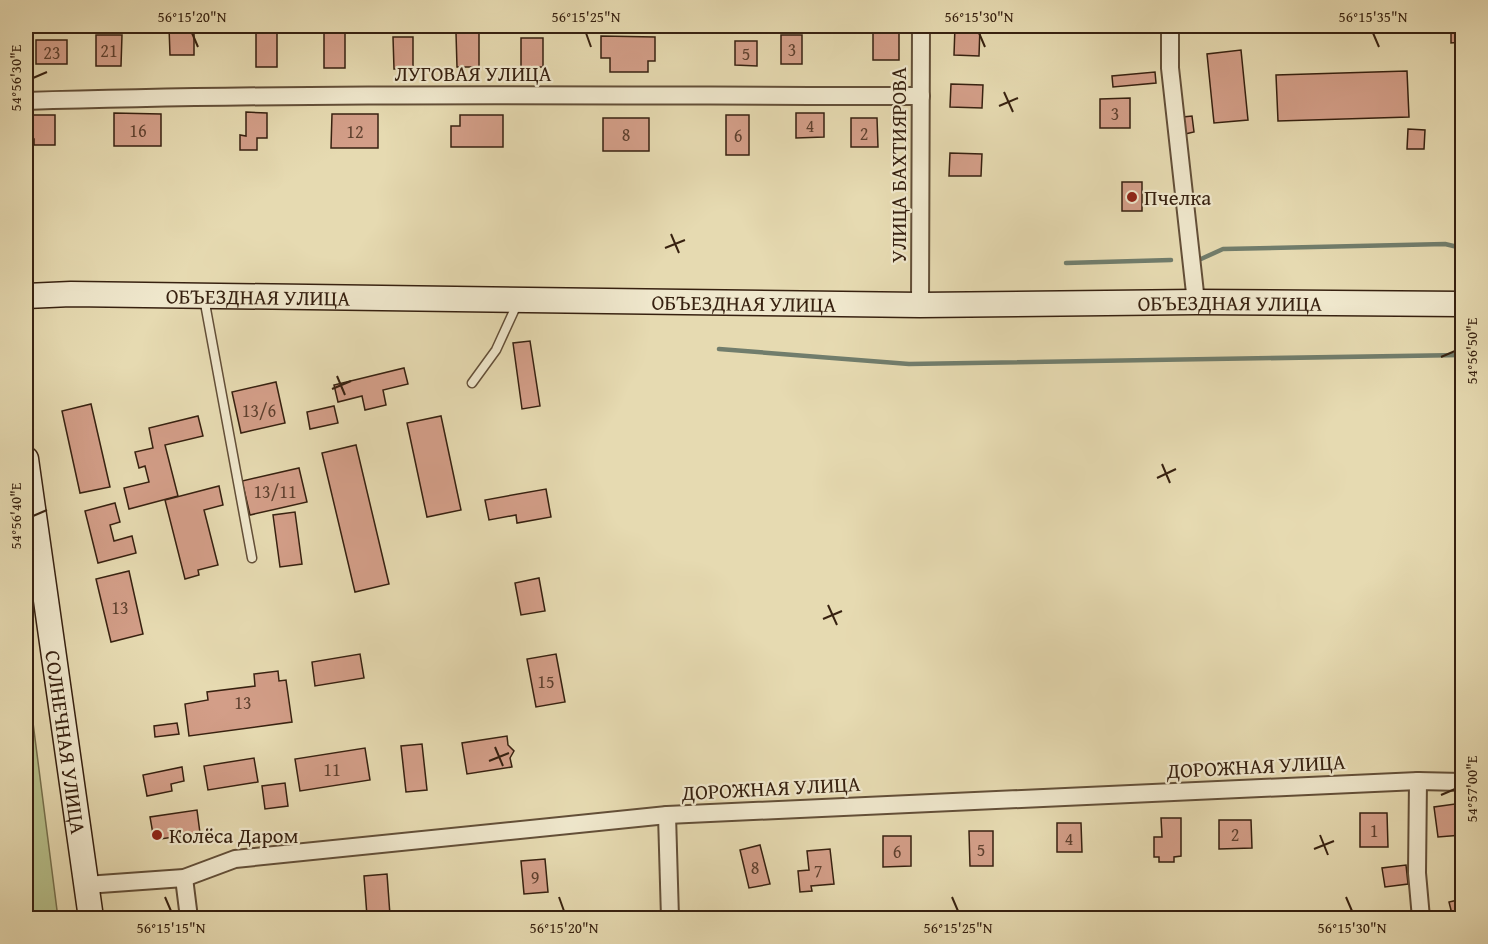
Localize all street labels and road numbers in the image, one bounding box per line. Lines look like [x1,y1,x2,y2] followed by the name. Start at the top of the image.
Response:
[394,58,552,89] street label: ЛУГОВАЯ УЛИЦА
[883,67,914,263] street label: УЛИЦА БАХТИЯРОВА
[166,280,351,313] street label: ОБЪЕЗДНАЯ УЛИЦА
[652,286,837,319] street label: ОБЪЕЗДНАЯ УЛИЦА
[1138,286,1322,318] street label: ОБЪЕЗДНАЯ УЛИЦА
[38,648,94,836] street label: СОЛНЕЧНАЯ УЛИЦА
[1165,746,1346,786] street label: ДОРОЖНАЯ УЛИЦА
[680,768,861,808] street label: ДОРОЖНАЯ УЛИЦА

